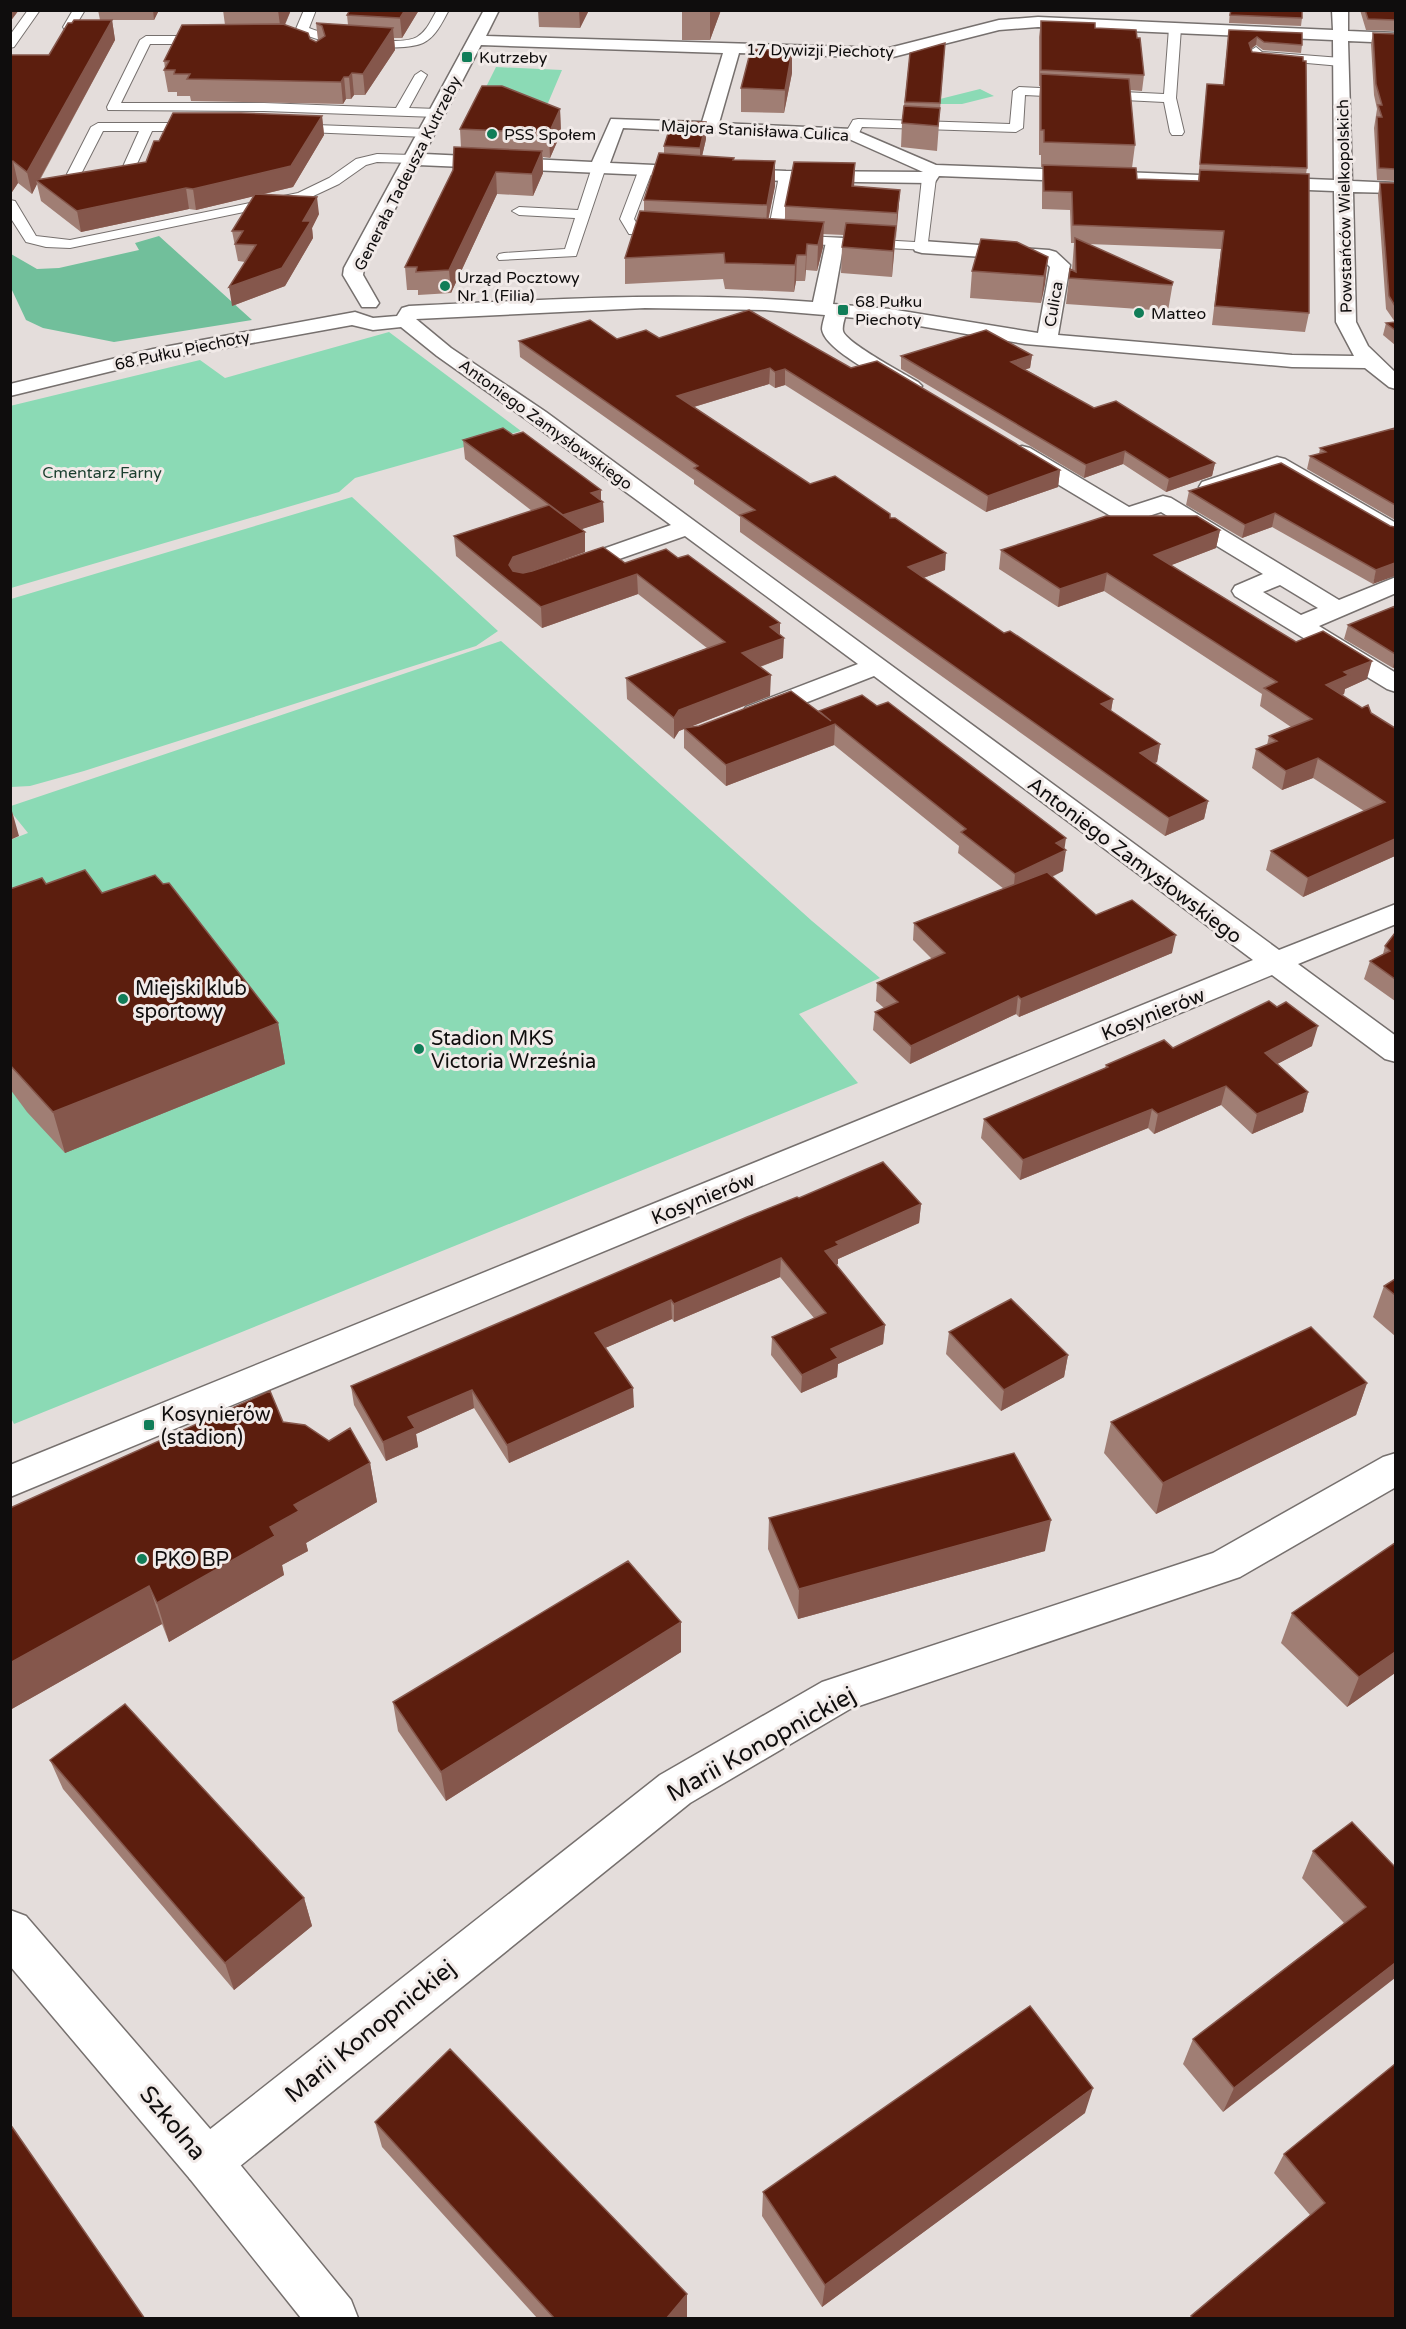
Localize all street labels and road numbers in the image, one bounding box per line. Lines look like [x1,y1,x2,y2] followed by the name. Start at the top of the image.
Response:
[746,40,895,62] street label: 17 Dywizji Piechoty
[350,72,466,274] street label: Generała Tadeusza Kutrzeby
[1333,99,1357,313] street label: Powstańców Wielkopolskich
[660,116,850,146] street label: Majora Stanisława Culica
[1040,280,1068,329] street label: Culica
[113,327,252,375] street label: 68 Pułku Piechoty
[455,355,636,495] street label: Antoniego Zamysłowskiego
[1023,772,1246,949] street label: Antoniego Zamysłowskiego
[1098,983,1209,1047] street label: Kosynierów
[648,1167,759,1231] street label: Kosynierów
[662,1681,861,1808] street label: Marii Konopnickiej
[279,1954,462,2109] street label: Marii Konopnickiej
[133,2080,212,2166] street label: Szkolna

